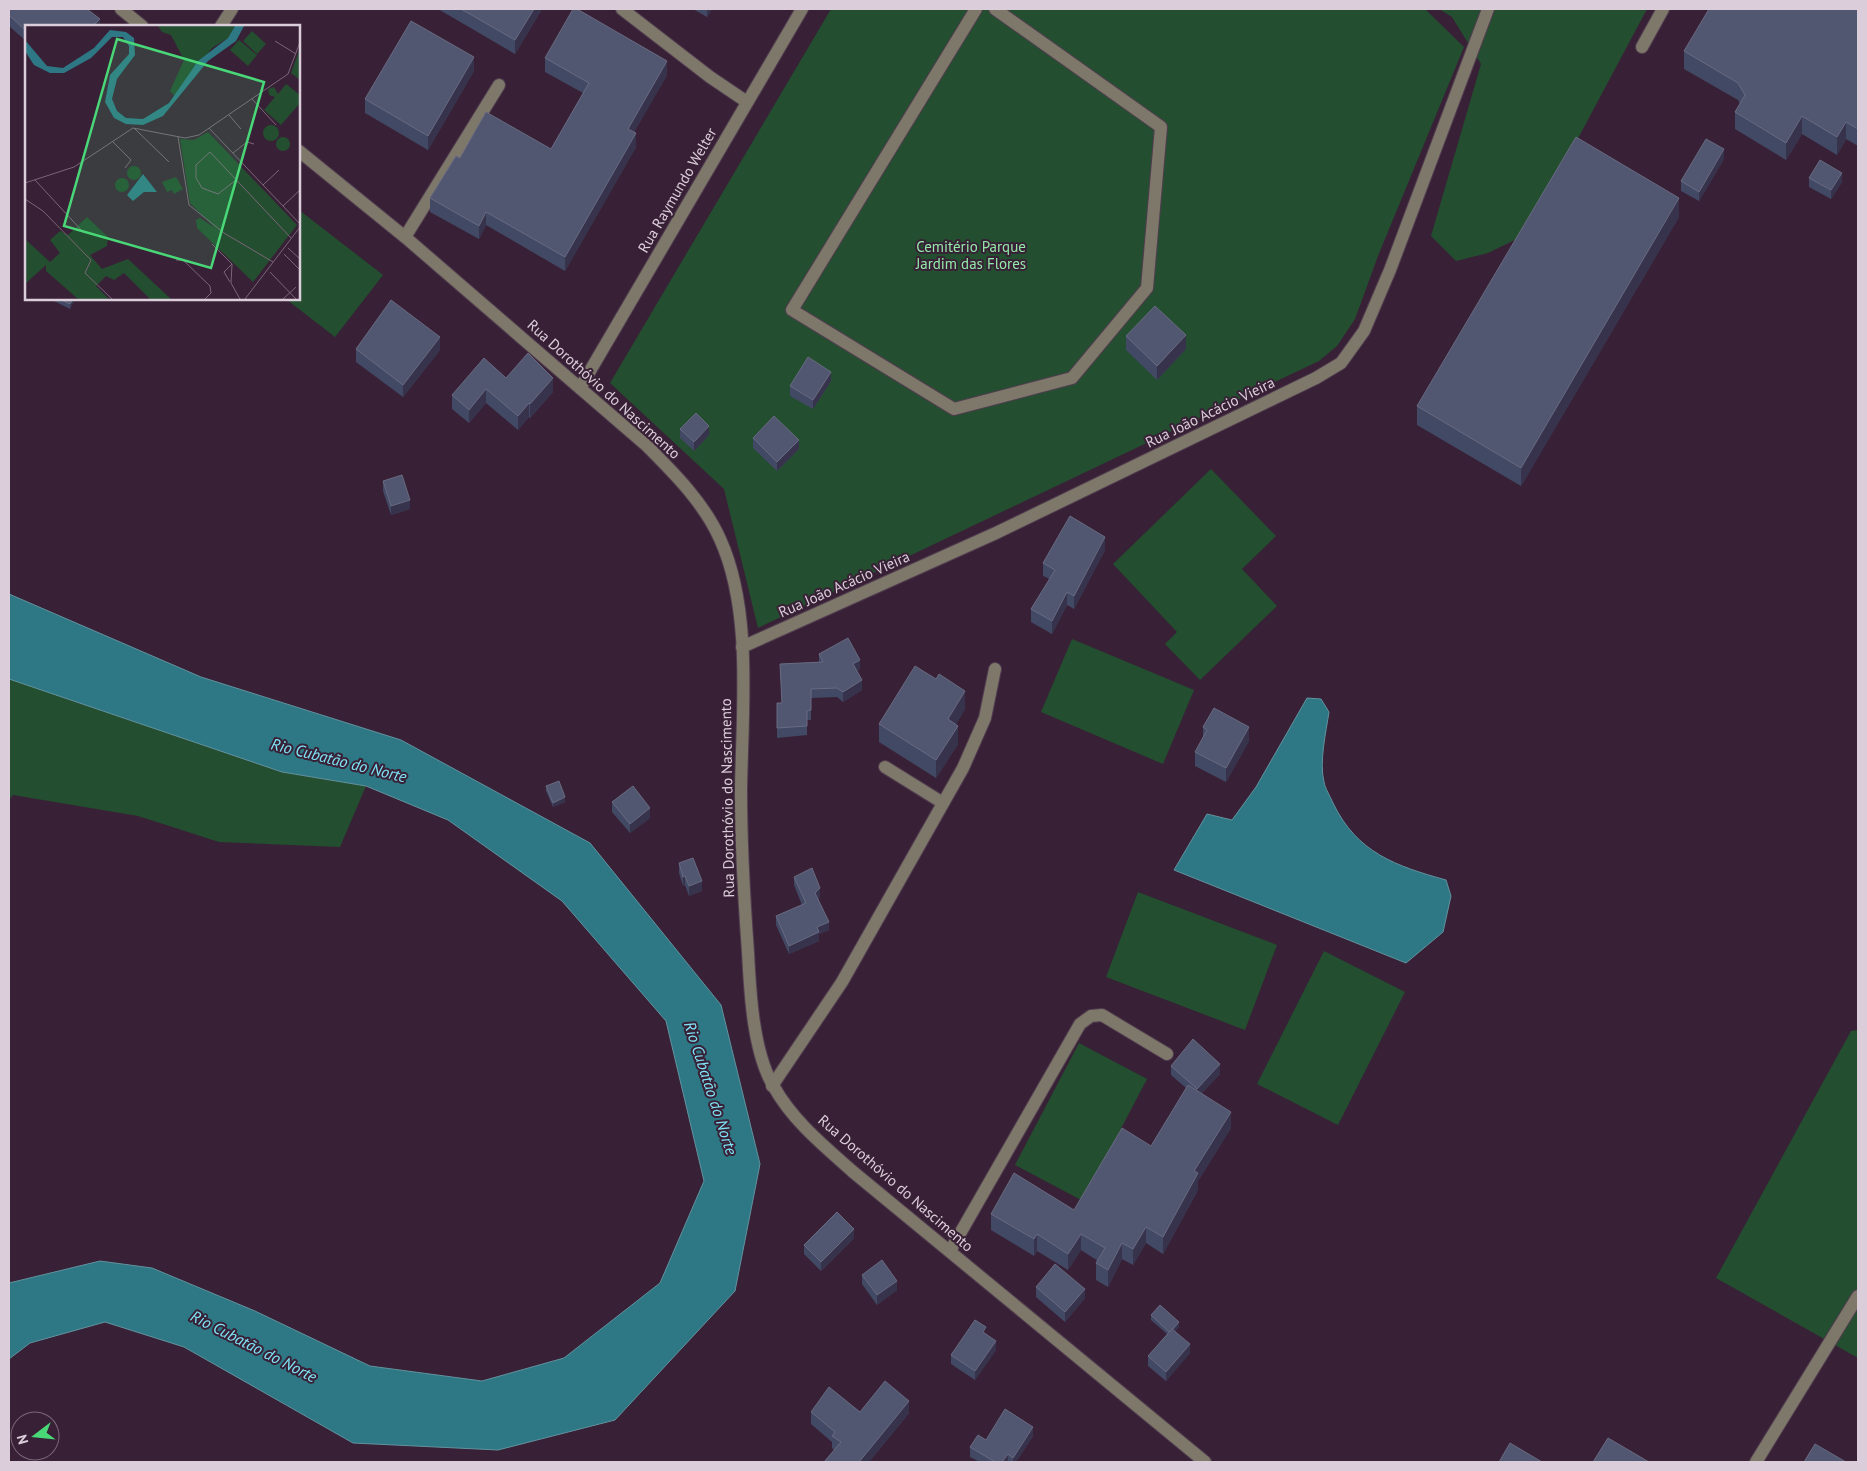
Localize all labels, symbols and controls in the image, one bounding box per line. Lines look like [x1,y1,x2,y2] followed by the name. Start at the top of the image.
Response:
[25,25,300,300] inset map
[633,124,721,256] street label: Rua Raymundo Welter
[915,237,1026,273] park label: Cemitério Parque Jardim das Flores
[524,315,684,463] street label: Rua Dorothóvio do Nascimento
[1142,372,1278,452] street label: Rua João Acácio Vieira
[775,547,913,621] street label: Rua João Acácio Vieira
[716,698,738,898] street label: Rua Dorothóvio do Nascimento
[269,733,409,787] water label: Rio Cubatão do Norte
[680,1019,742,1158] water label: Rio Cubatão do Norte
[814,1110,978,1256] street label: Rua Dorothóvio do Nascimento
[188,1306,321,1387] water label: Rio Cubatão do Norte
[10,1411,60,1461] north arrow
[13,1433,32,1446] text: N

